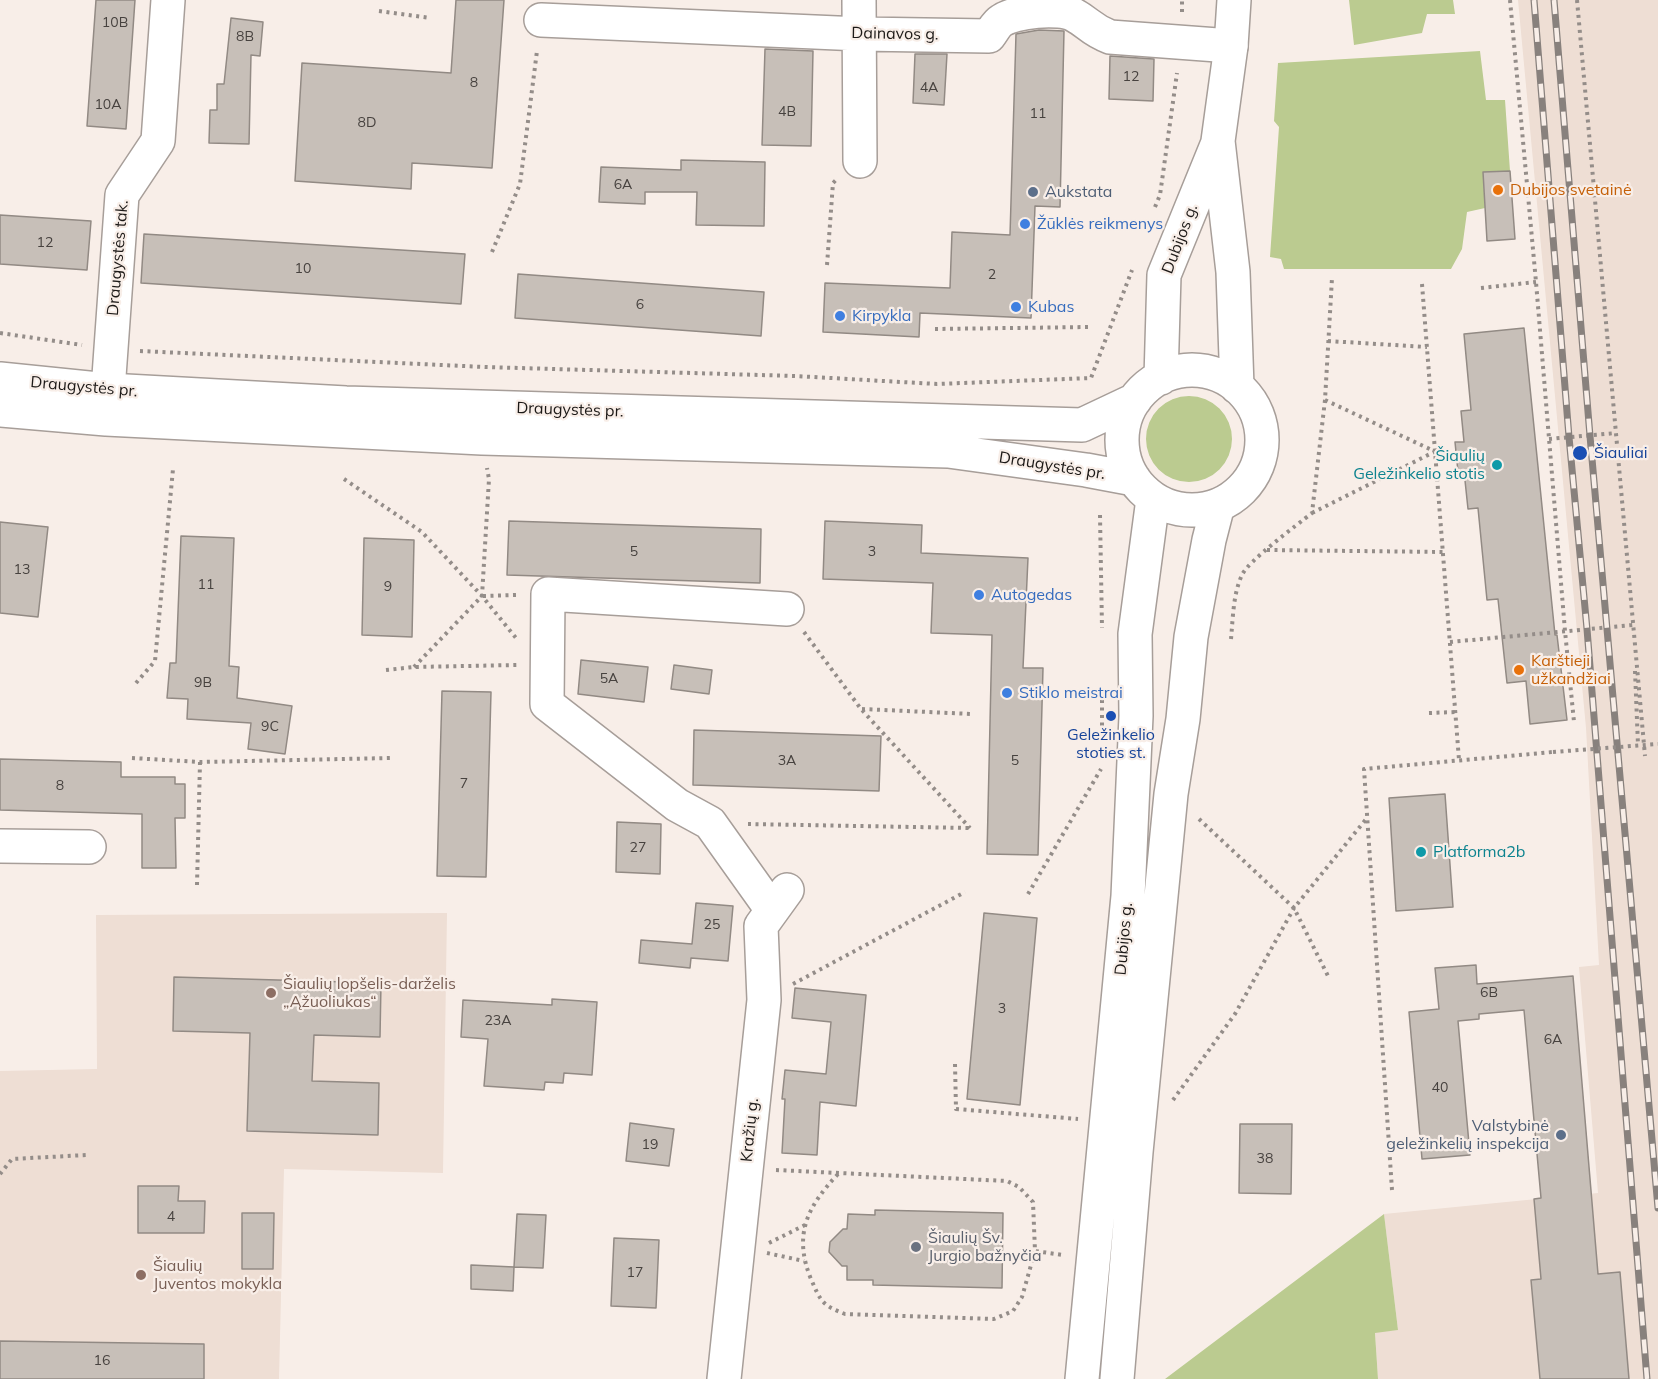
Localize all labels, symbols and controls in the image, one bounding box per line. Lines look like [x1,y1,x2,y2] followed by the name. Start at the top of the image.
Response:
[102,15,128,31] house number: 10B
[851,24,939,44] street label: Dainavos g.
[236,29,254,45] house number: 8B
[1123,69,1139,85] house number: 12
[470,75,478,91] house number: 8
[920,80,938,96] house number: 4A
[94,97,122,113] house number: 10A
[778,104,796,120] house number: 4B
[1030,106,1046,122] house number: 11
[358,115,376,131] house number: 8D
[614,177,632,193] house number: 6A
[1510,180,1632,200] place label: Dubijos svetainė
[1045,182,1112,202] place label: Aukstata
[1491,183,1505,197] marker: Dubijos svetainė
[1026,185,1040,199] marker: Aukstata
[103,199,133,317] street label: Draugystės tak.
[1158,202,1202,276] street label: Dubijos g.
[1037,214,1163,234] place label: Žūklės reikmenys
[1018,217,1032,231] marker: Žūklės reikmenys
[37,235,53,251] house number: 12
[295,261,311,277] house number: 10
[988,267,996,283] house number: 2
[636,297,644,313] house number: 6
[1028,297,1074,317] place label: Kubas
[1009,300,1023,314] marker: Kubas
[852,306,911,326] place label: Kirpykla
[833,309,847,323] marker: Kirpykla
[30,373,138,401] street label: Draugystės pr.
[516,399,624,421] street label: Draugystės pr.
[1594,443,1648,463] place label: Šiauliai
[1571,444,1589,462] marker: Šiauliai
[1353,446,1485,484] place label: Šiaulių Geležinkelio stotis
[997,448,1107,484] street label: Draugystės pr.
[1490,458,1504,472] marker: Šiaulių Geležinkelio stotis
[630,544,638,560] house number: 5
[868,544,876,560] house number: 3
[14,562,30,578] house number: 13
[198,577,214,593] house number: 11
[384,579,392,595] house number: 9
[991,585,1072,605] place label: Autogedas
[972,588,986,602] marker: Autogedas
[1531,651,1611,689] place label: Karštieji užkandžiai
[1512,663,1526,677] marker: Karštieji užkandžiai
[600,671,618,687] house number: 5A
[194,675,212,691] house number: 9B
[1019,683,1123,703] place label: Stiklo meistrai
[1000,686,1014,700] marker: Stiklo meistrai
[1104,709,1118,723] marker: Geležinkelio stoties st.
[261,719,279,735] house number: 9C
[1067,725,1155,763] place label: Geležinkelio stoties st.
[778,753,796,769] house number: 3A
[1011,753,1019,769] house number: 5
[460,776,468,792] house number: 7
[56,778,64,794] house number: 8
[630,840,646,856] house number: 27
[1433,842,1525,862] place label: Platforma2b
[1414,845,1428,859] marker: Platforma2b
[1111,902,1137,976] street label: Dubijos g.
[704,917,720,933] house number: 25
[283,974,456,1012] place label: Šiaulių lopšelis-darželis „Ąžuoliukas“
[1480,985,1498,1001] house number: 6B
[264,986,278,1000] marker: Šiaulių lopšelis-darželis „Ąžuoliukas“
[998,1001,1006,1017] house number: 3
[484,1013,512,1029] house number: 23A
[1544,1032,1562,1048] house number: 6A
[1432,1080,1448,1096] house number: 40
[737,1097,763,1163] street label: Kražių g.
[1386,1116,1549,1154] place label: Valstybinė geležinkelių inspekcija
[1554,1128,1568,1142] marker: Valstybinė geležinkelių inspekcija
[642,1137,658,1153] house number: 19
[1257,1151,1273,1167] house number: 38
[167,1209,175,1225] house number: 4
[928,1228,1041,1266] place label: Šiaulių Šv. Jurgio bažnyčia
[909,1240,923,1254] marker: Šiaulių Šv. Jurgio bažnyčia
[153,1256,282,1294] place label: Šiaulių Juventos mokykla
[627,1265,643,1281] house number: 17
[134,1268,148,1282] marker: Šiaulių Juventos mokykla
[94,1353,110,1369] house number: 16

